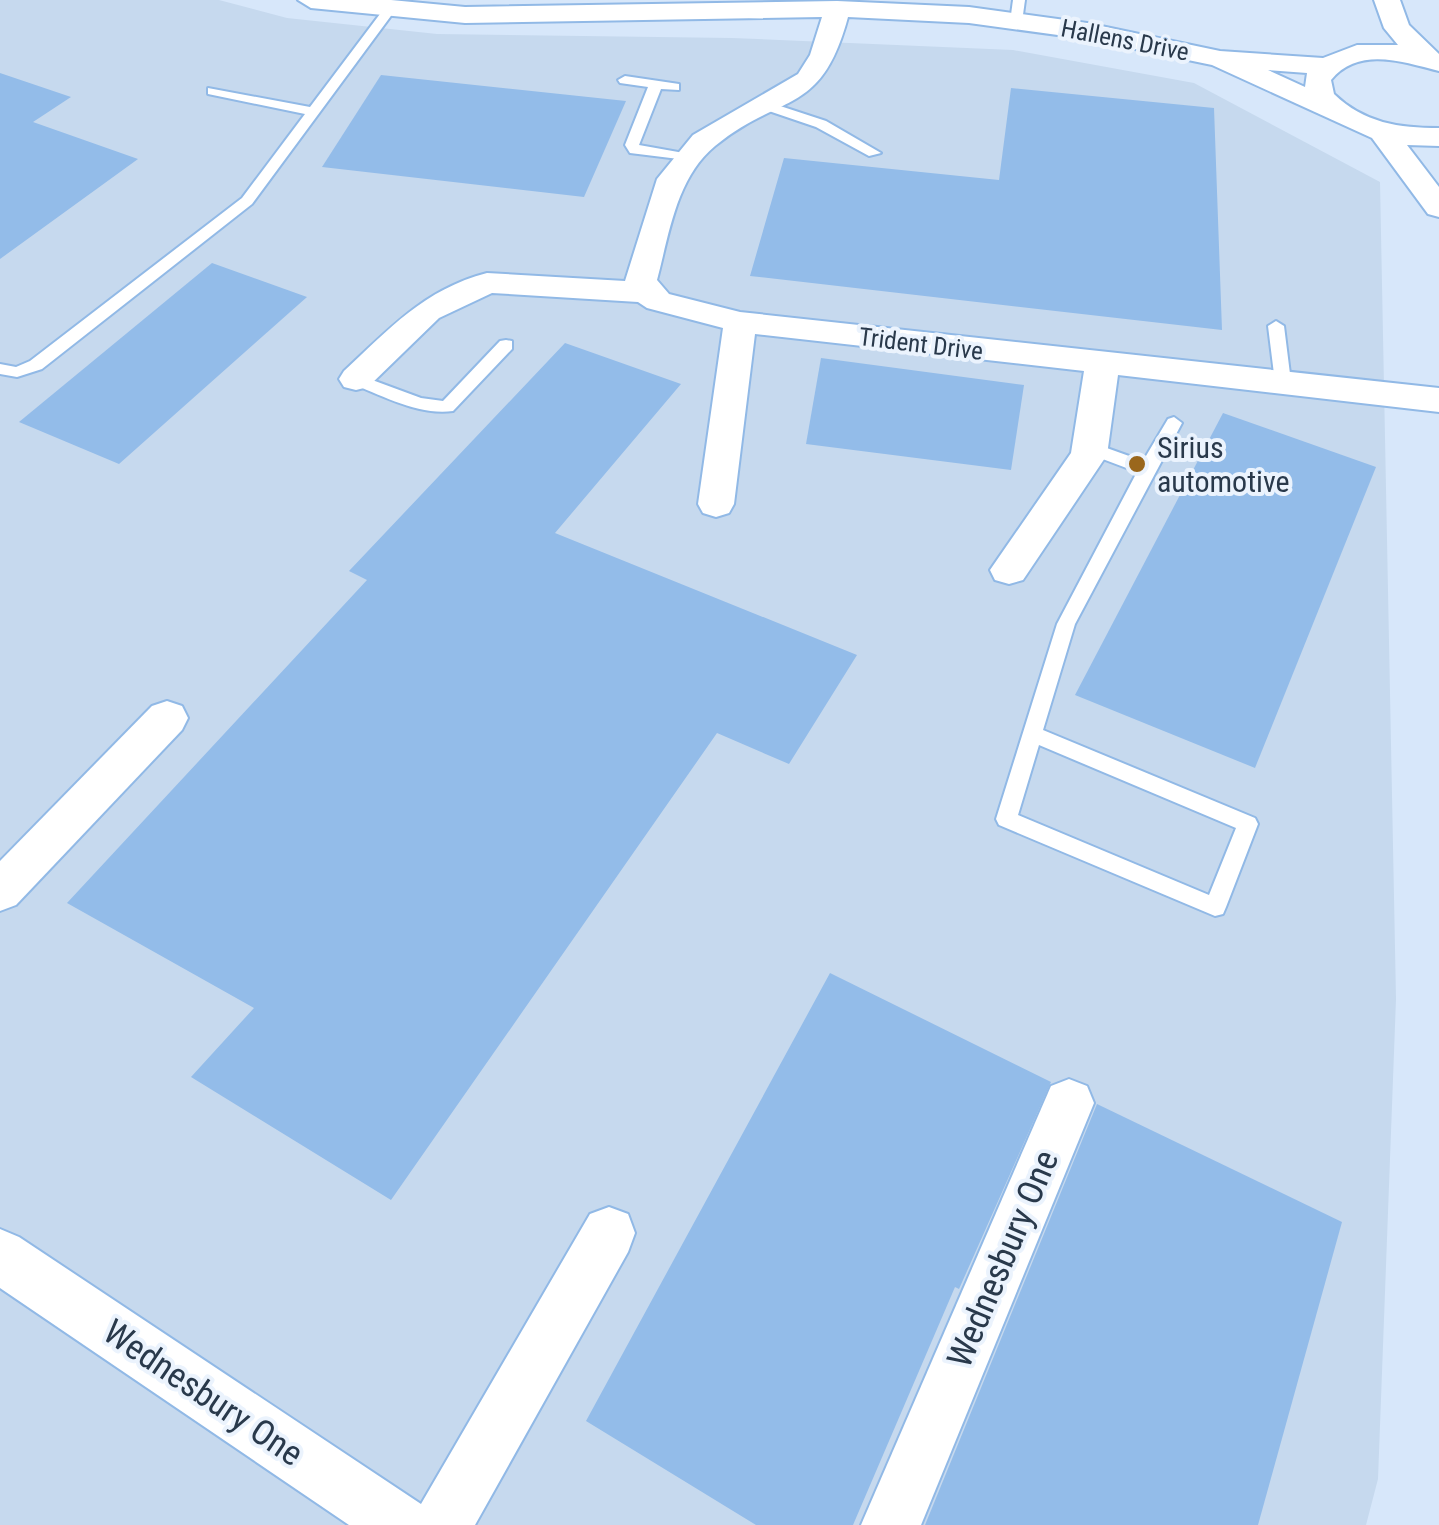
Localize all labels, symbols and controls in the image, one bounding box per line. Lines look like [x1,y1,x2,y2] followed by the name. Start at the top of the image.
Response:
[1059,13,1191,67] street label: Hallens Drive
[857,322,985,366] street label: Trident Drive
[1157,430,1290,499] place label: Sirius automotive
[1126,453,1148,475] marker: Sirius automotive
[939,1144,1067,1374] street label: Wednesbury One
[96,1311,310,1475] street label: Wednesbury One

